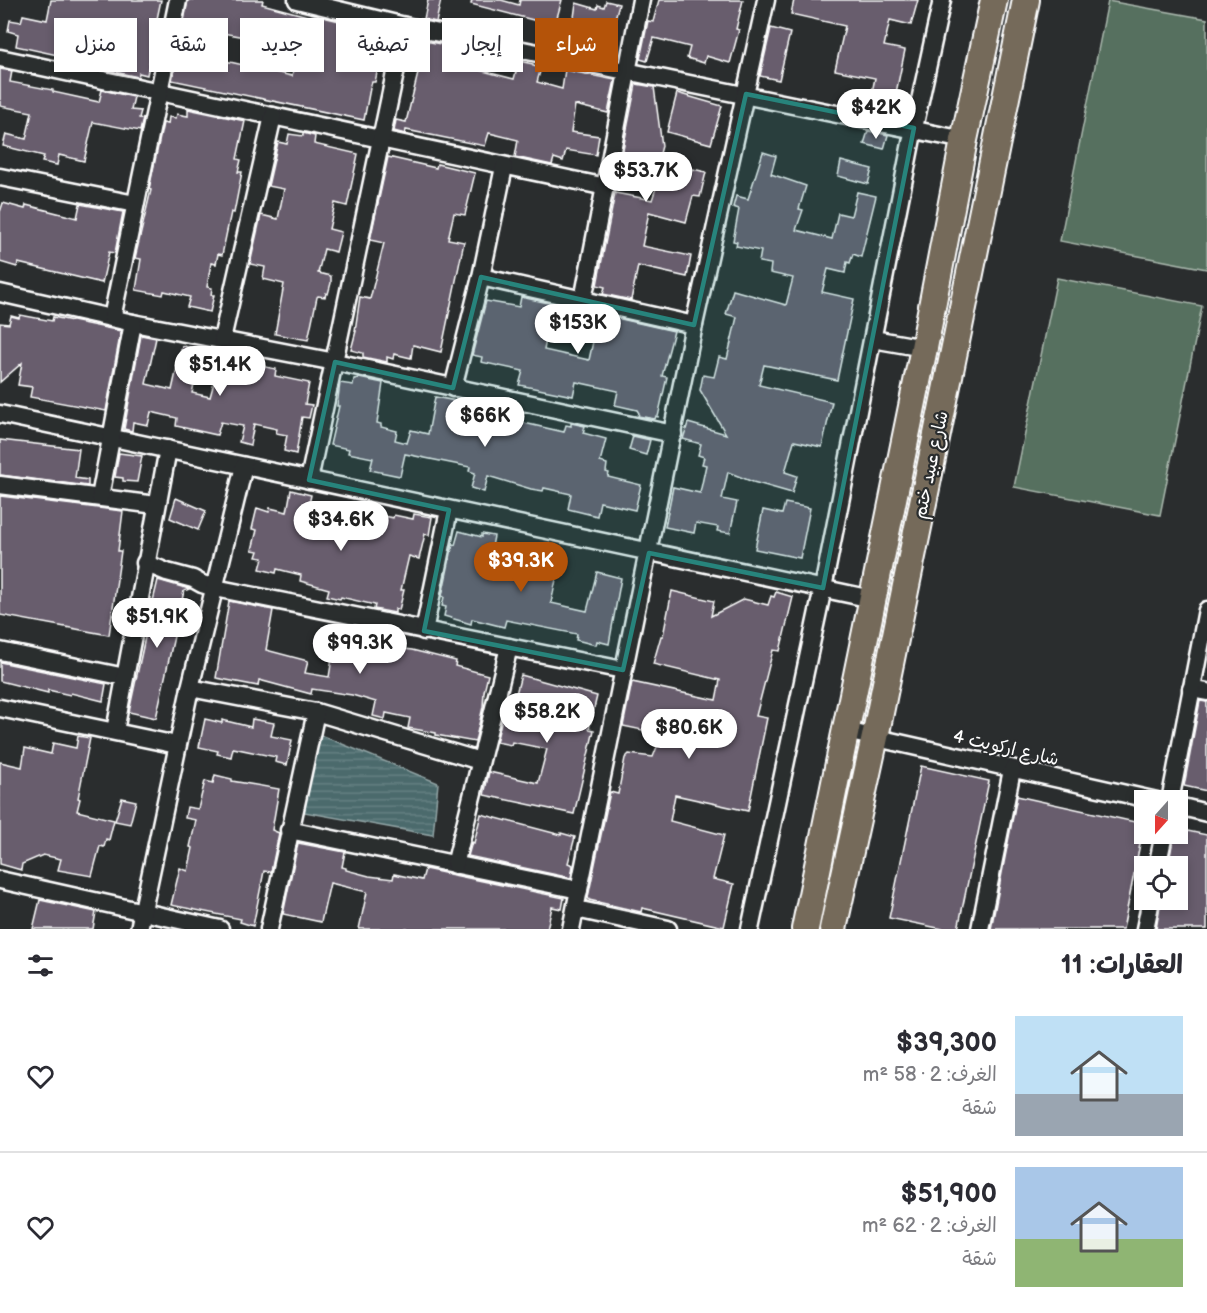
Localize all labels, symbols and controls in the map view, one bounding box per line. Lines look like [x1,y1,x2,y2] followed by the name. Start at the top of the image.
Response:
[54,18,137,72] chip: منزل
[149,18,228,72] chip: شقة
[240,18,324,72] chip: جديد
[336,18,430,72] chip: تصفية
[442,18,523,72] chip: إيجار
[535,18,618,72] chip: شراء
[840,89,912,140] pin: $42K
[851,96,901,120] text: $42K
[597,152,695,203] pin: $53.7K
[613,159,679,183] text: $53.7K
[536,304,620,355] pin: $153K
[549,311,607,335] text: $153K
[171,346,269,397] pin: $51.4K
[189,353,251,377] text: $51.4K
[449,397,521,448] pin: $66K
[459,404,511,428] text: $66K
[909,409,956,522] street label: شارع عبيد ختم
[292,501,390,552] pin: $34.6K
[308,508,374,532] text: $34.6K
[472,542,570,593] pin: $39.3K
[488,549,554,573] text: $39.3K
[108,598,206,649] pin: $51.9K
[126,605,188,629] text: $51.9K
[311,624,409,675] pin: $99.3K
[327,631,393,655] text: $99.3K
[498,693,596,744] pin: $58.2K
[514,700,580,724] text: $58.2K
[640,709,738,760] pin: $80.6K
[655,716,723,740] text: $80.6K
[951,726,1061,771] street label: شارع اركويت 4
[1134,790,1188,844] north arrow
[1134,790,1188,910] map controls
[1134,856,1188,910] button: locate
[24,949,57,982] icon: filters
[1061,950,1183,981] text: العقارات: 11
[896,1028,997,1059] text: $39,300
[1063,1040,1135,1112] icon: home
[24,1060,57,1093] icon: heart
[863,1063,997,1087] text: الغرف: 2 · 58 m²
[962,1096,997,1120] text: شقة
[901,1179,997,1210] text: $51,900
[1063,1191,1135,1263] icon: home
[24,1211,57,1244] icon: heart
[862,1214,997,1238] text: الغرف: 2 · 62 m²
[962,1247,997,1271] text: شقة

